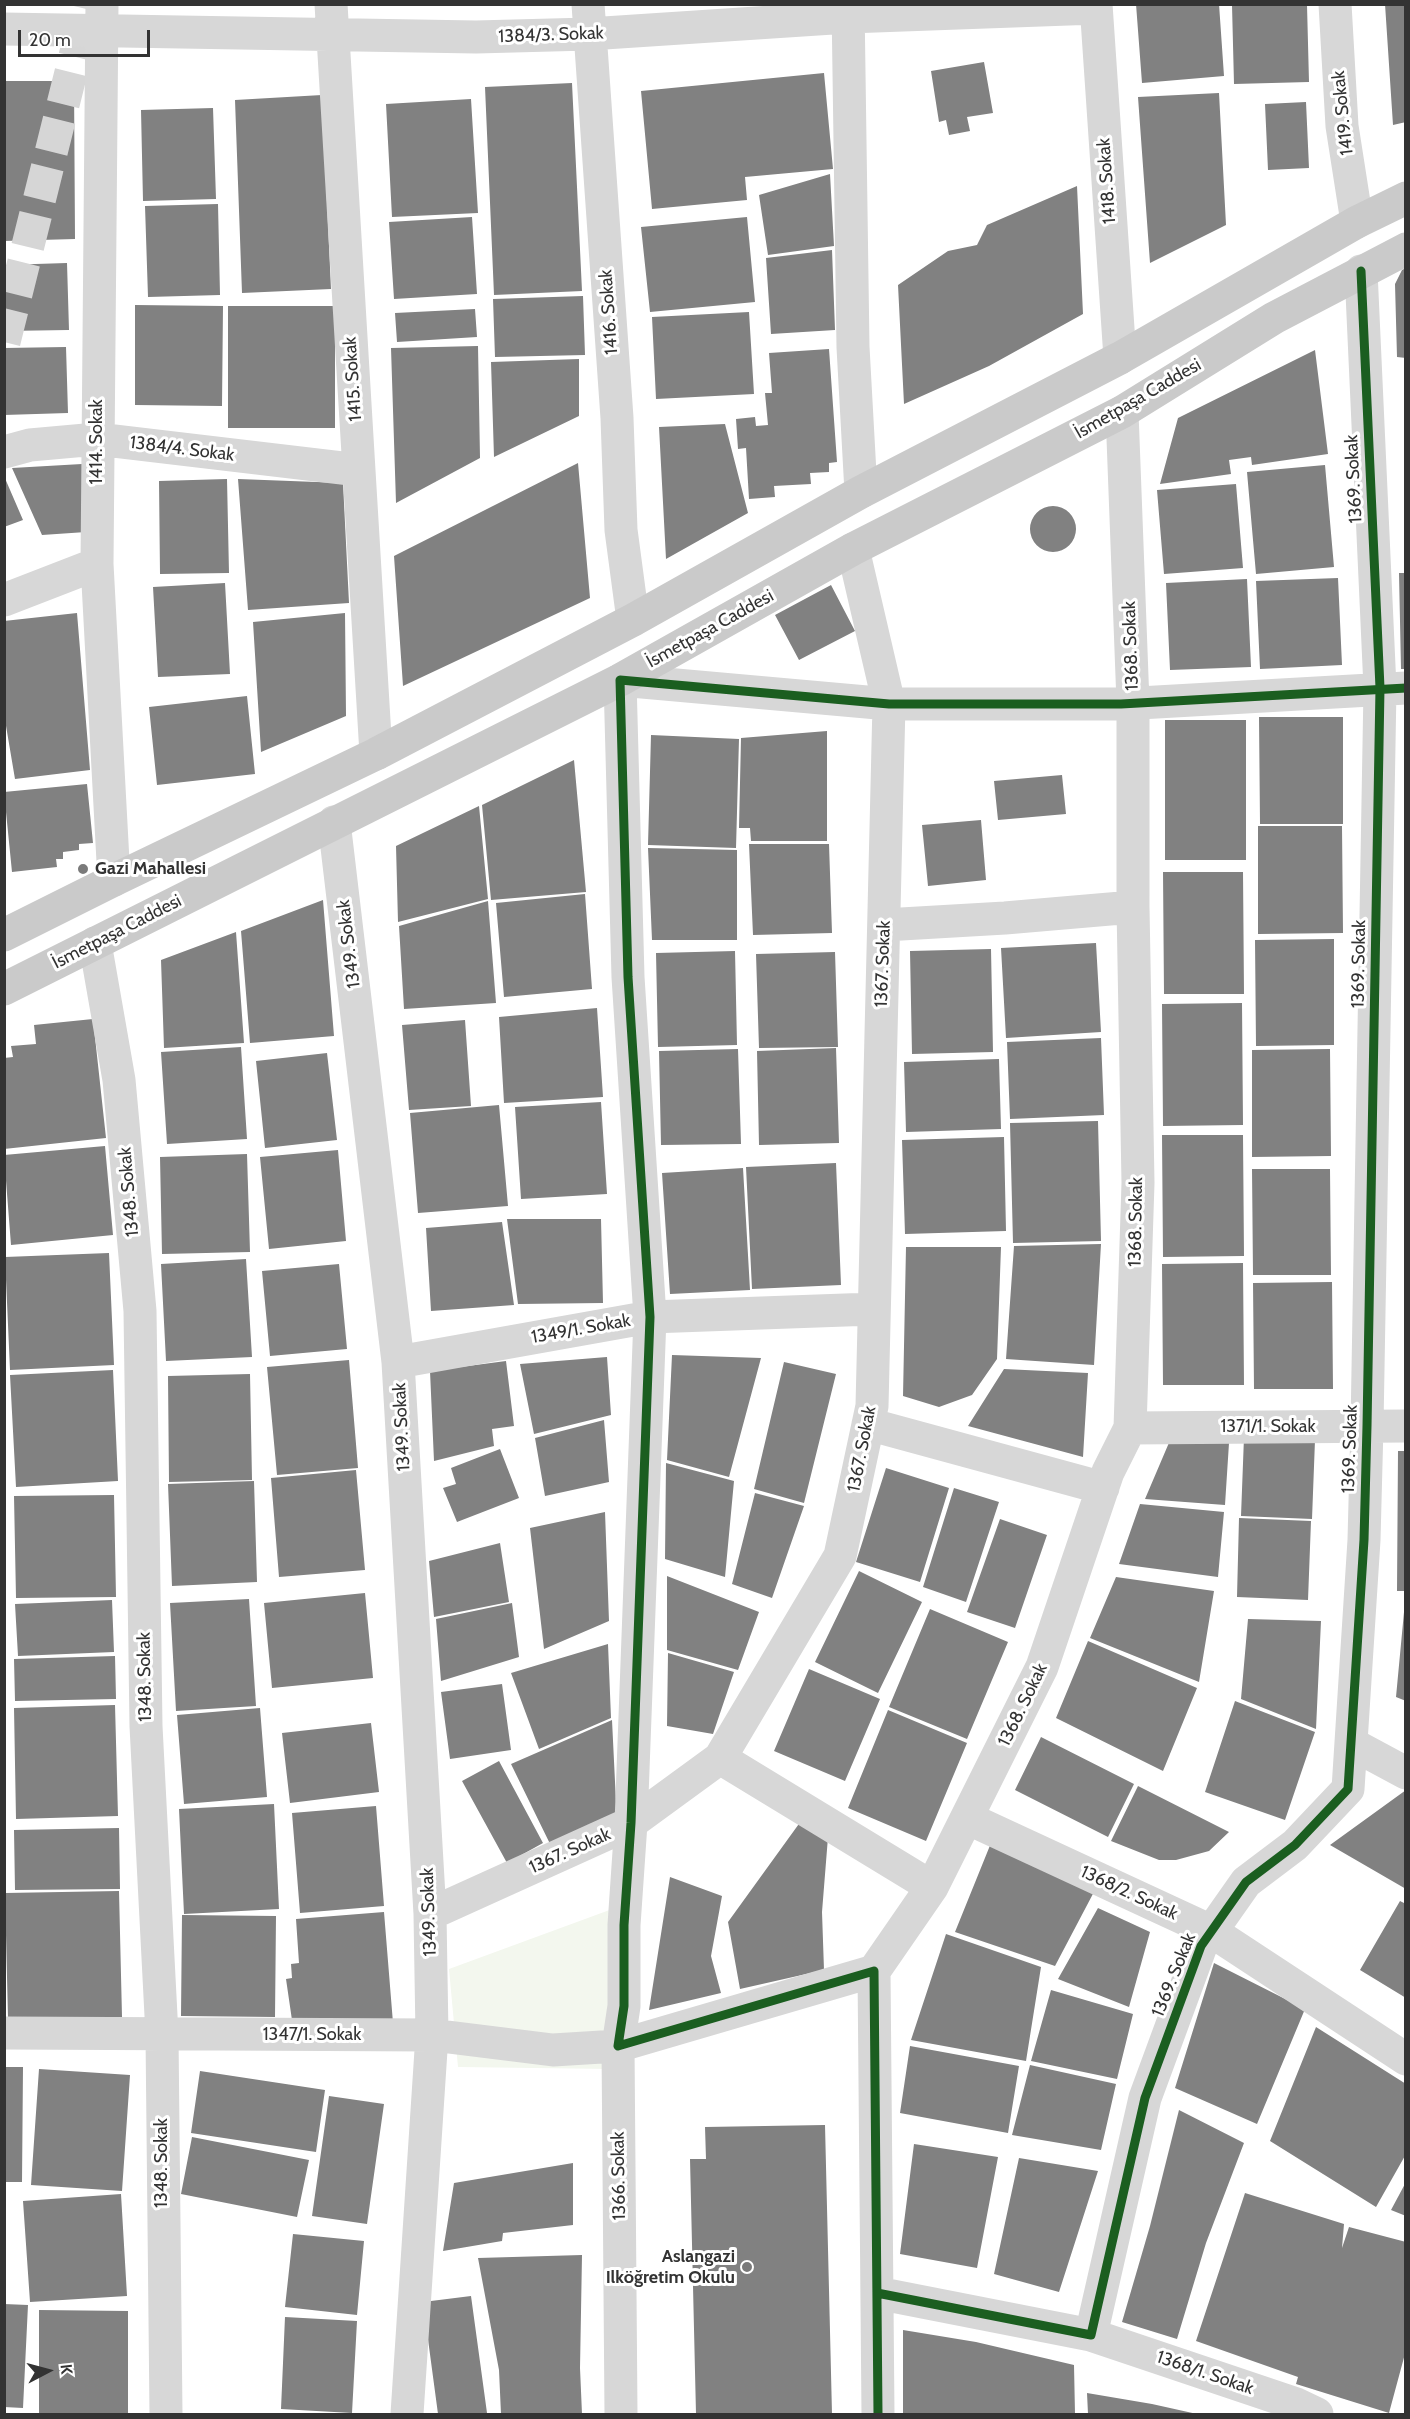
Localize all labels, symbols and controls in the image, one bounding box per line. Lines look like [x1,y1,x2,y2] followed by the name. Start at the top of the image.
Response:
[21,18,153,56] scale bar
[498,22,604,48] street label: 1384/3. Sokak
[29,29,71,51] text: 20 m
[1328,70,1358,156] street label: 1419. Sokak
[1093,137,1121,225] street label: 1418. Sokak
[595,269,623,355] street label: 1416. Sokak
[339,336,367,422] street label: 1415. Sokak
[1071,354,1205,444] street label: İsmetpaşa Caddesi
[86,399,108,485] street label: 1414. Sokak
[129,432,235,466] street label: 1384/4. Sokak
[1341,434,1367,524] street label: 1369. Sokak
[643,585,777,673] street label: İsmetpaşa Caddesi
[1119,601,1143,691] street label: 1368. Sokak
[95,858,206,880] place label: Gazi Mahallesi
[76,862,90,876] marker: Gazi Mahallesi
[49,890,185,974] street label: İsmetpaşa Caddesi
[333,899,365,989] street label: 1349. Sokak
[871,920,895,1008] street label: 1367. Sokak
[1347,920,1371,1008] street label: 1369. Sokak
[114,1146,144,1238] street label: 1348. Sokak
[1124,1177,1148,1267] street label: 1368. Sokak
[530,1310,632,1348] street label: 1349/1. Sokak
[389,1382,415,1472] street label: 1349. Sokak
[843,1404,881,1494] street label: 1367. Sokak
[1338,1404,1362,1494] street label: 1369. Sokak
[1220,1416,1316,1438] street label: 1371/1. Sokak
[133,1632,157,1722] street label: 1348. Sokak
[994,1660,1052,1750] street label: 1368. Sokak
[526,1823,614,1879] street label: 1367. Sokak
[1077,1861,1181,1925] street label: 1368/2. Sokak
[417,1867,441,1957] street label: 1349. Sokak
[1147,1930,1201,2020] street label: 1369. Sokak
[263,2024,361,2046] street label: 1347/1. Sokak
[151,2118,173,2208] street label: 1348. Sokak
[607,2131,631,2221] street label: 1366. Sokak
[606,2246,735,2288] place label: Aslangazi Ilköğretim Okulu
[740,2260,754,2274] marker: Aslangazi Ilköğretim Okulu
[18,2341,78,2401] north arrow
[1154,2346,1256,2400] street label: 1368/1. Sokak
[56,2363,76,2375] text: K

